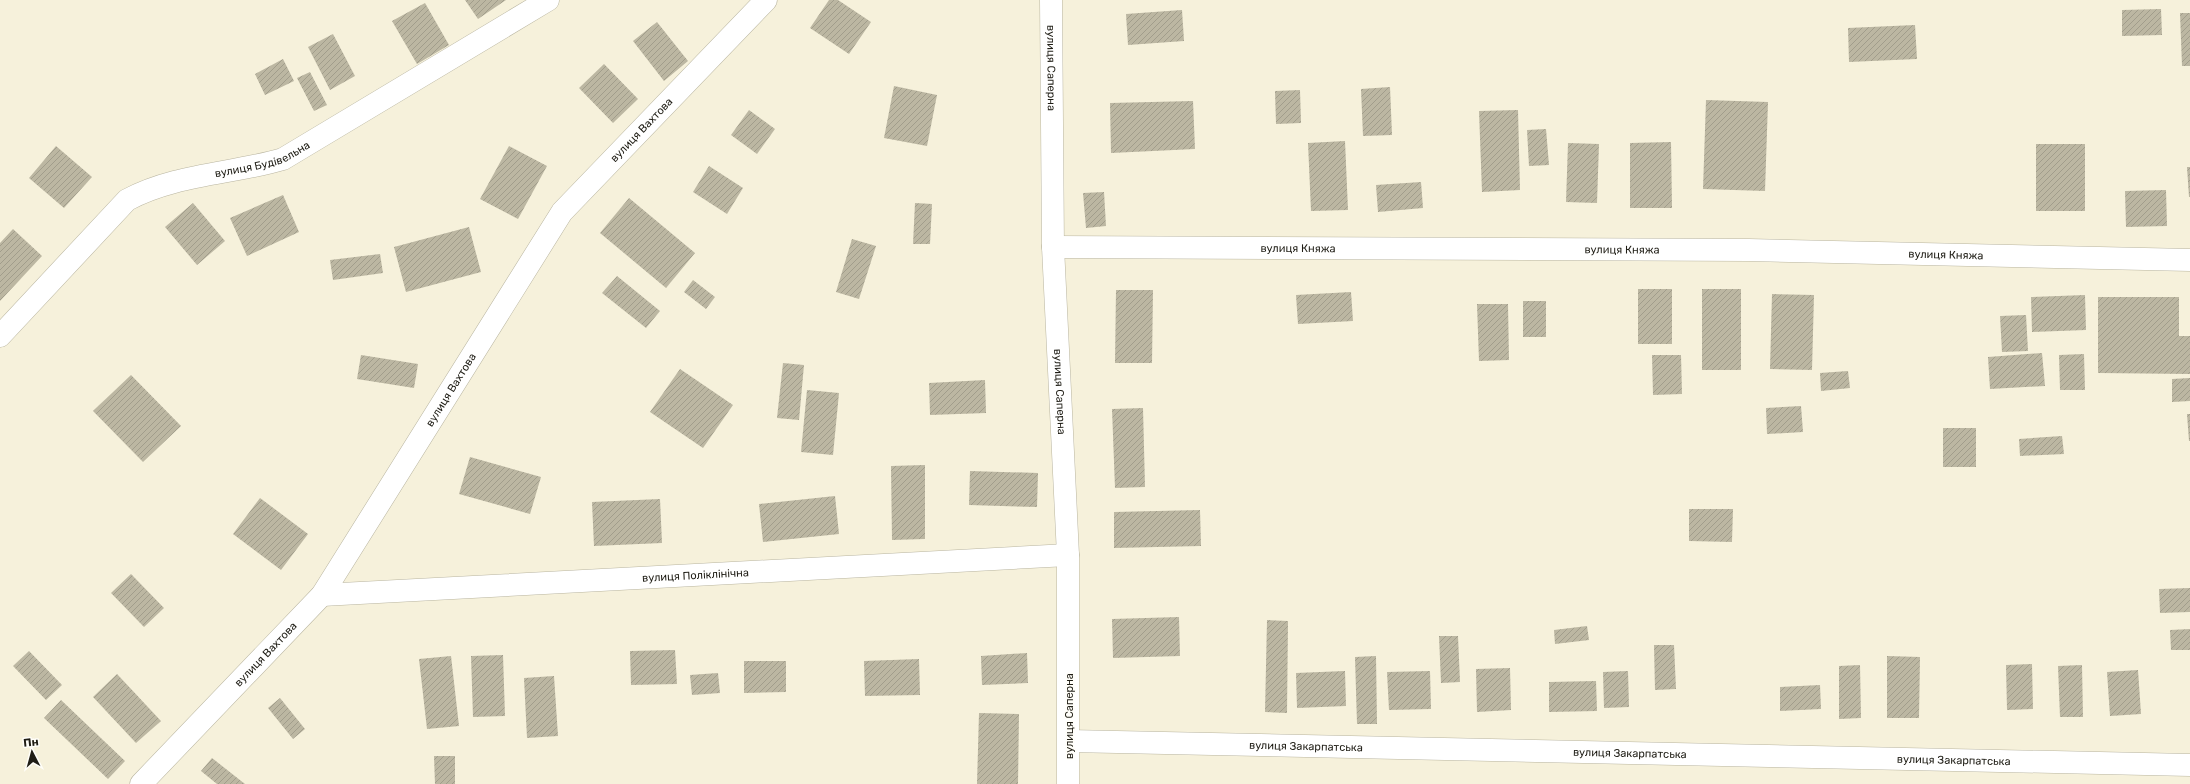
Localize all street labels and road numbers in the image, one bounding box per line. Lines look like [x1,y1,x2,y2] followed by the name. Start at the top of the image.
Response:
[1045,25,1058,111] street label: вулиця Саперна
[607,95,675,164] street label: вулиця Вахтова
[214,138,312,180] street label: вулиця Будівельна
[1260,241,1336,255] street label: вулиця Княжа
[1584,243,1660,256] street label: вулиця Княжа
[1908,247,1984,262] street label: вулиця Княжа
[1051,349,1069,435] street label: вулиця Саперна
[423,351,478,429] street label: вулиця Вахтова
[642,566,749,584] street label: вулиця Поліклінічна
[232,619,299,689] street label: вулиця Вахтова
[1063,673,1076,759] street label: вулиця Саперна
[1249,738,1363,754] street label: вулиця Закарпатська
[1573,745,1687,761] street label: вулиця Закарпатська
[1897,752,2011,768] street label: вулиця Закарпатська

